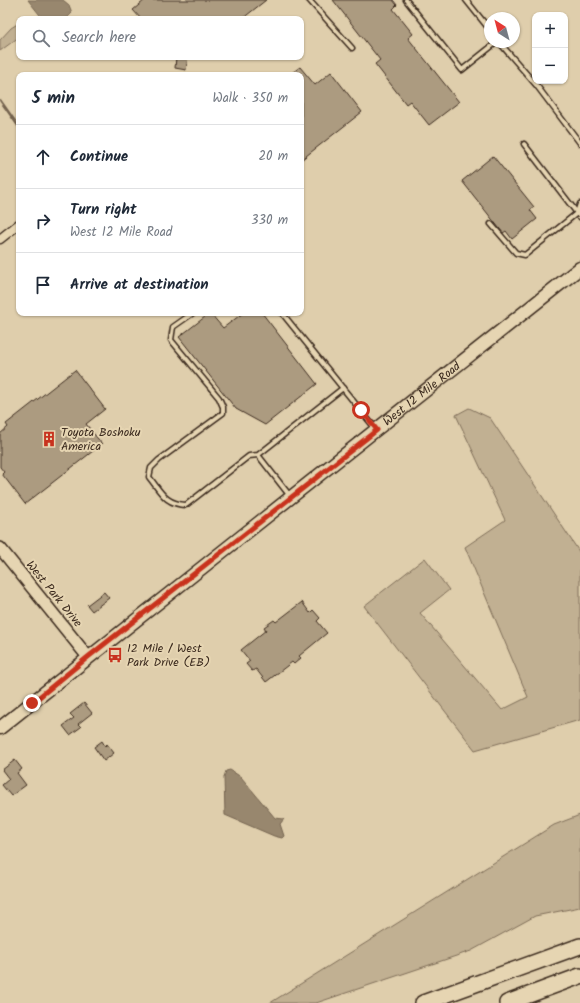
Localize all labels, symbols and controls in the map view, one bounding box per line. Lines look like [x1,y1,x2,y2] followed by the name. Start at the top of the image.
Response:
[484,12,520,48] north arrow
[532,12,568,84] map controls
[532,12,568,48] button: +
[16,16,304,60] search box
[62,26,136,50] text: Search here
[30,27,52,49] icon: search
[532,48,568,84] button: −
[32,85,75,112] text: 5 min
[212,88,288,109] text: Walk · 350 m
[70,145,128,169] text: Continue
[32,146,54,168] icon: ahead
[258,146,288,167] text: 20 m
[70,198,137,222] text: Turn right
[32,210,54,232] icon: right
[251,210,288,231] text: 330 m
[70,222,172,243] text: West 12 Mile Road
[70,273,209,297] text: Arrive at destination
[32,274,54,296] icon: arrive
[379,356,465,431] street label: West 12 Mile Road
[352,401,370,419] route start
[61,423,141,456] place label: Toyota Boshoku America
[40,430,58,448] building icon: Toyota Boshoku America
[21,557,87,632] street label: West Park Drive
[127,639,210,672] place label: 12 Mile / West Park Drive (EB)
[106,646,124,664] bus stop icon: 12 Mile / West Park Drive (EB)
[23,694,41,712] route end

